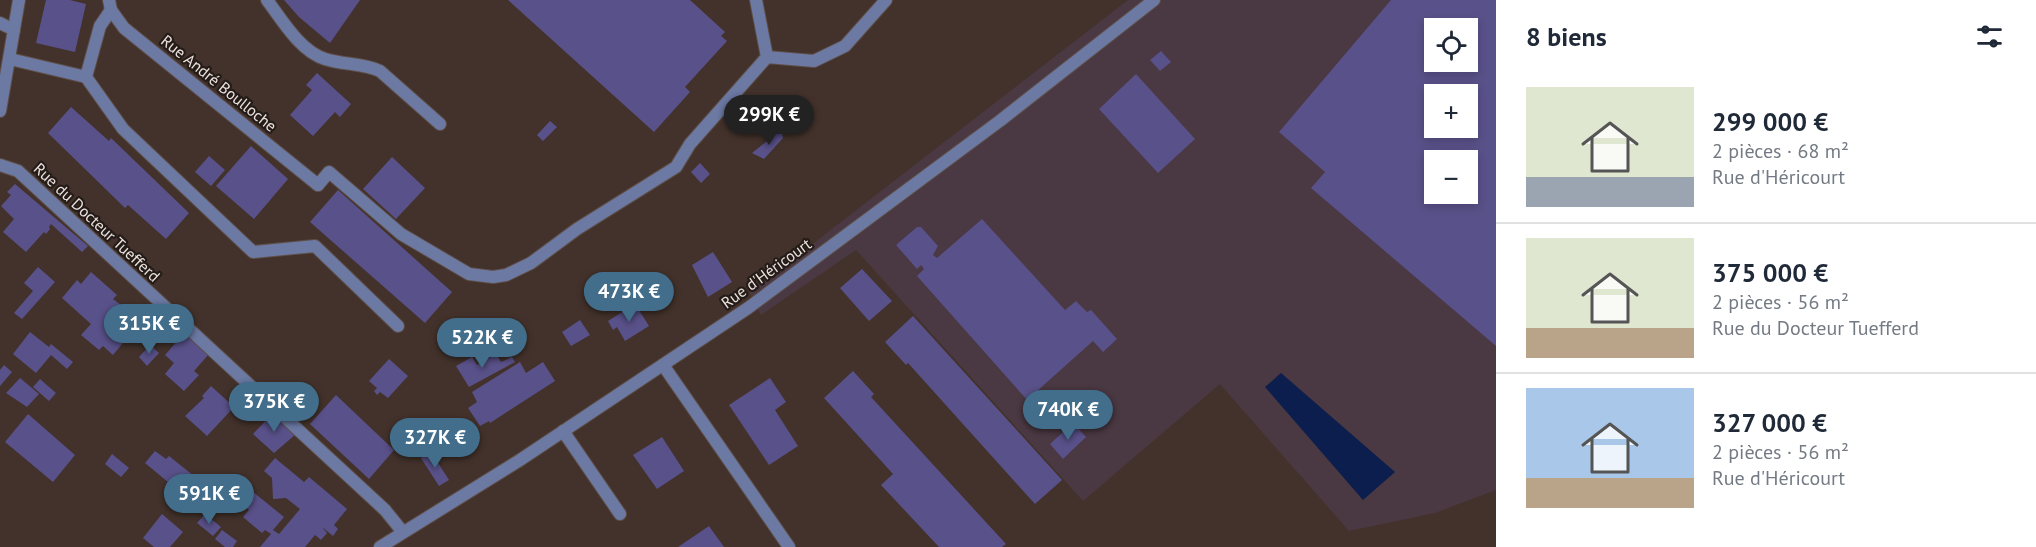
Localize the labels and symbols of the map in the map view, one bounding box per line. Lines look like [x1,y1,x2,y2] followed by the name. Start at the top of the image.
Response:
[157,30,281,136] street label: Rue André Boulloche
[720,95,818,146] pin: 299K €
[30,158,164,286] street label: Rue du Docteur Tuefferd
[717,233,815,312] street label: Rue d'Héricourt
[580,272,678,323] pin: 473K €
[100,304,198,355] pin: 315K €
[433,318,531,369] pin: 522K €
[225,382,323,433] pin: 375K €
[1019,390,1117,441] pin: 740K €
[386,418,484,469] pin: 327K €
[160,474,258,525] pin: 591K €

